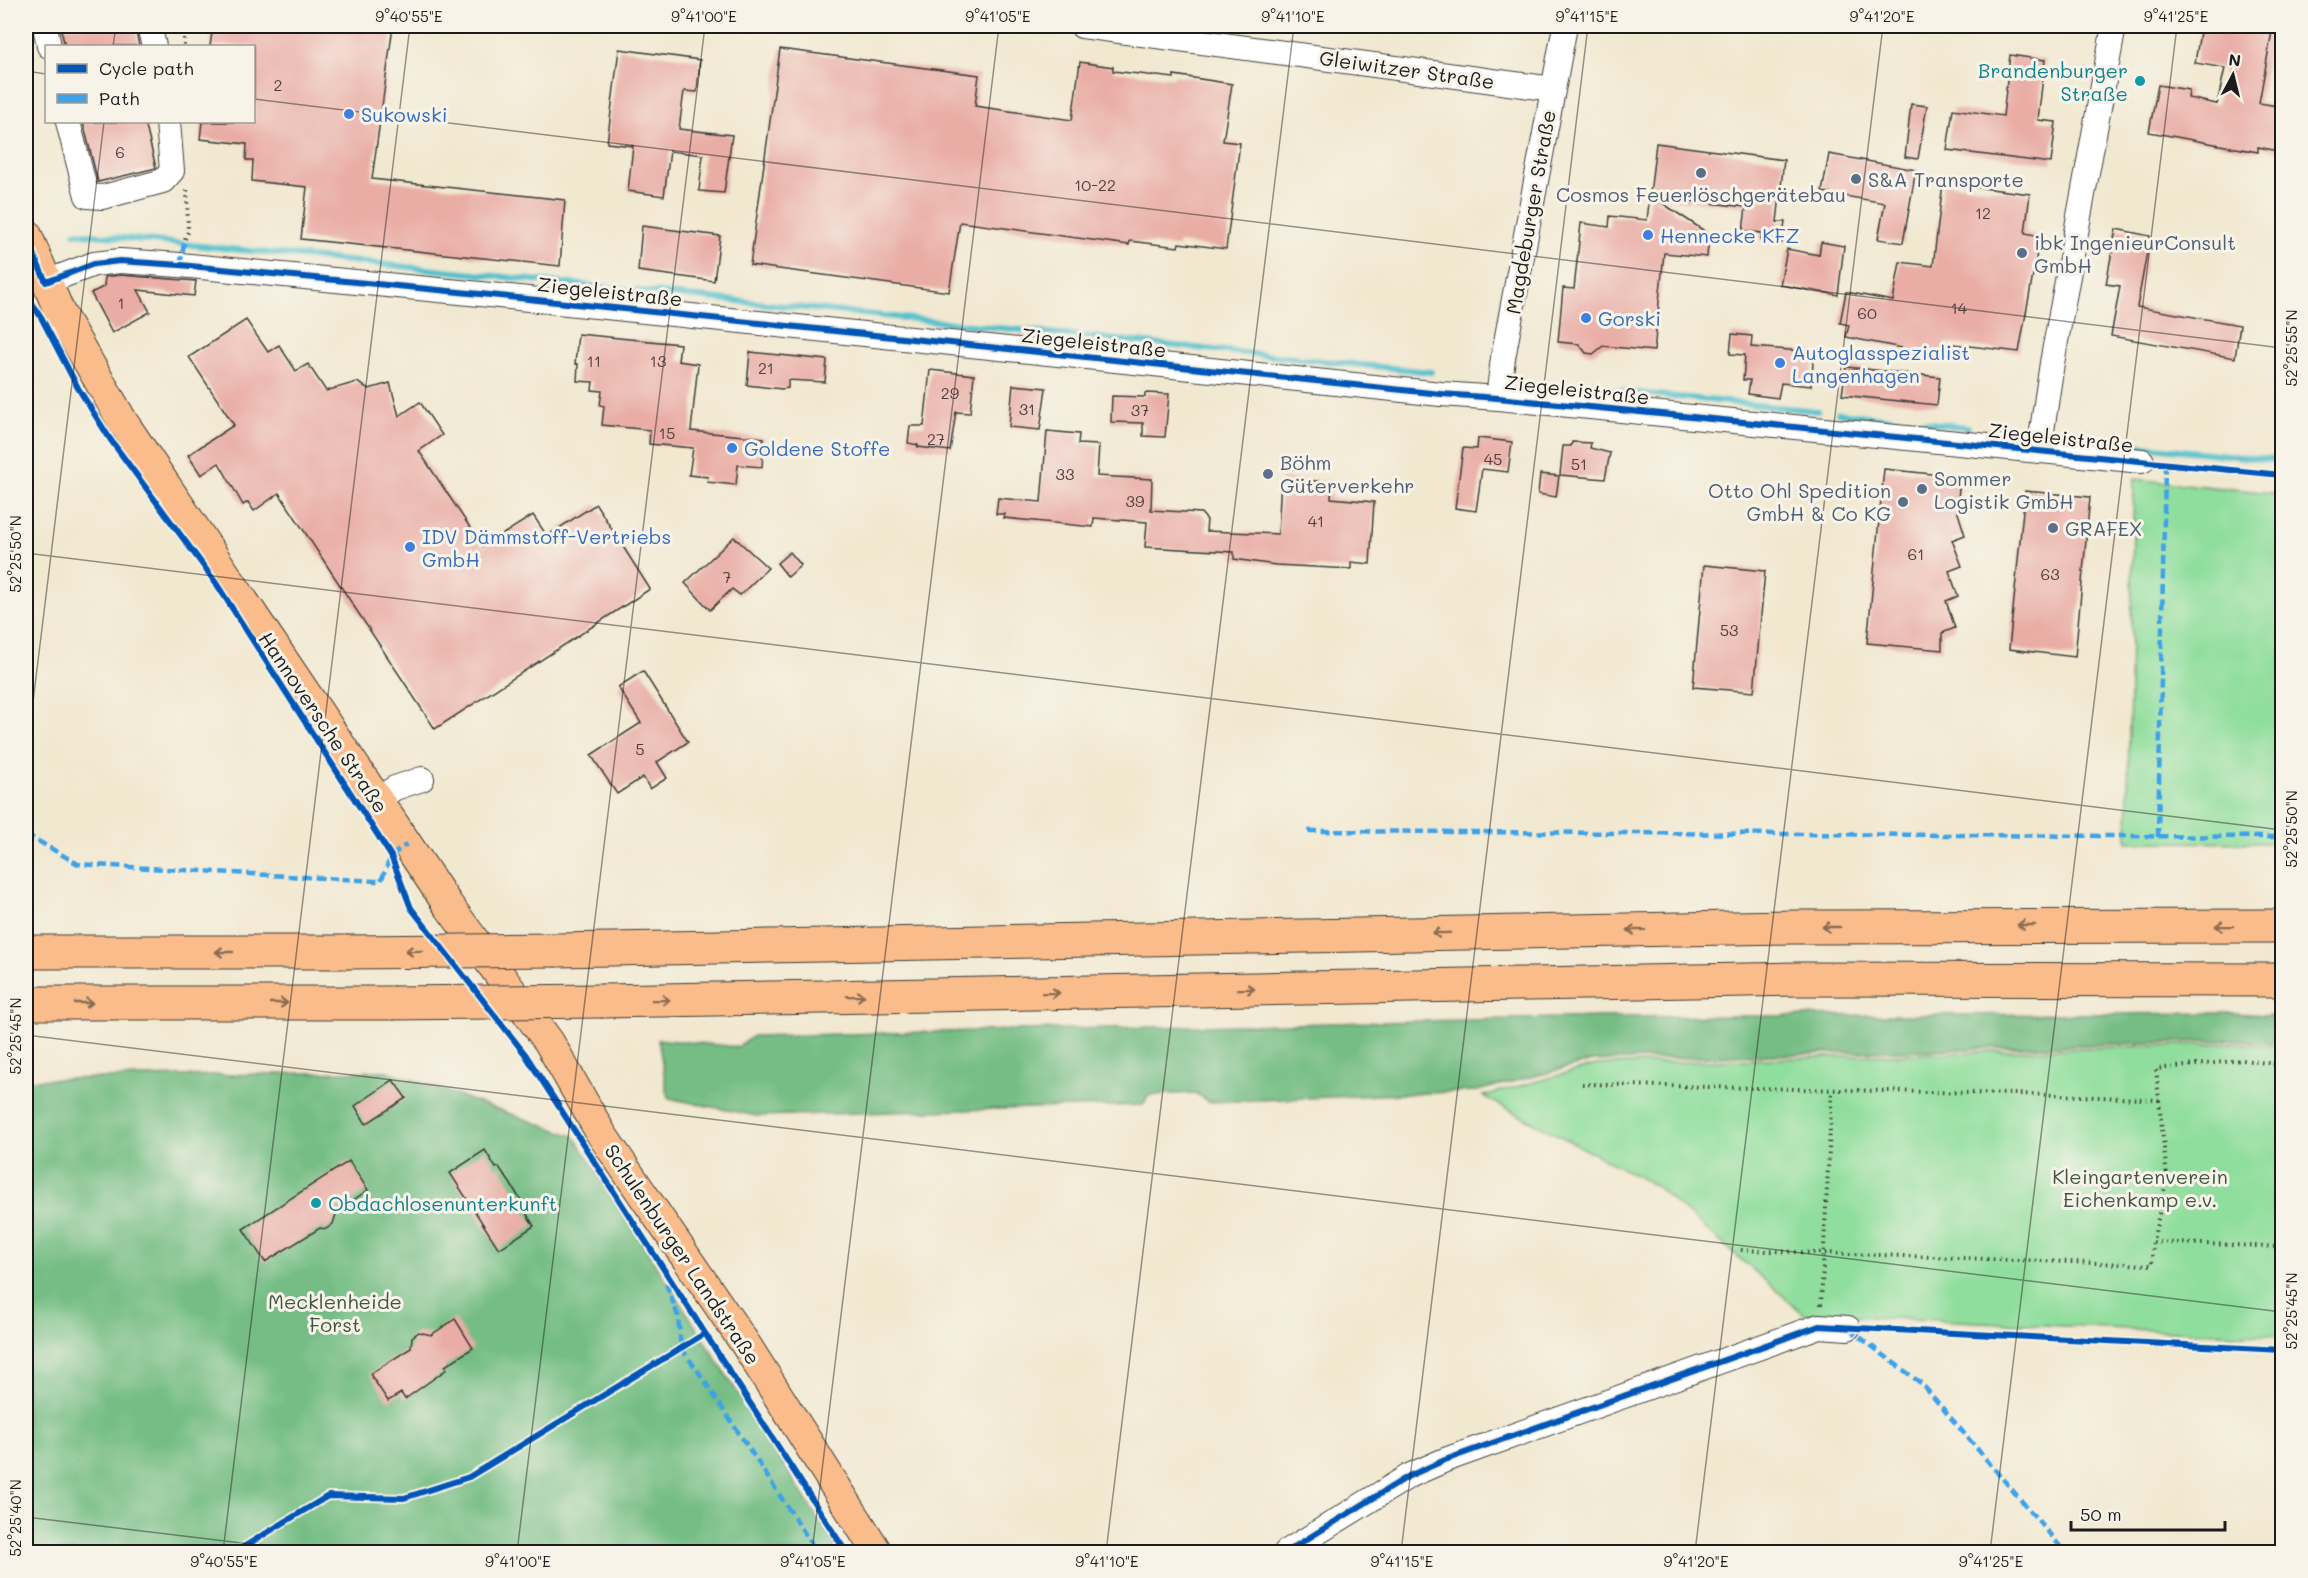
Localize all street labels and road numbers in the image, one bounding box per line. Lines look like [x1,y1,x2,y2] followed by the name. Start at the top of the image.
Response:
[1318,44,1496,94] street label: Gleiwitzer Straße
[1499,108,1561,316] street label: Magdeburger Straße
[536,270,684,312] street label: Ziegeleistraße
[1020,321,1168,363] street label: Ziegeleistraße
[1503,368,1651,410] street label: Ziegeleistraße
[1987,416,2135,458] street label: Ziegeleistraße
[254,626,394,818] street label: Hannoversche Straße
[599,1139,767,1369] street label: Schulenburger Landstraße

